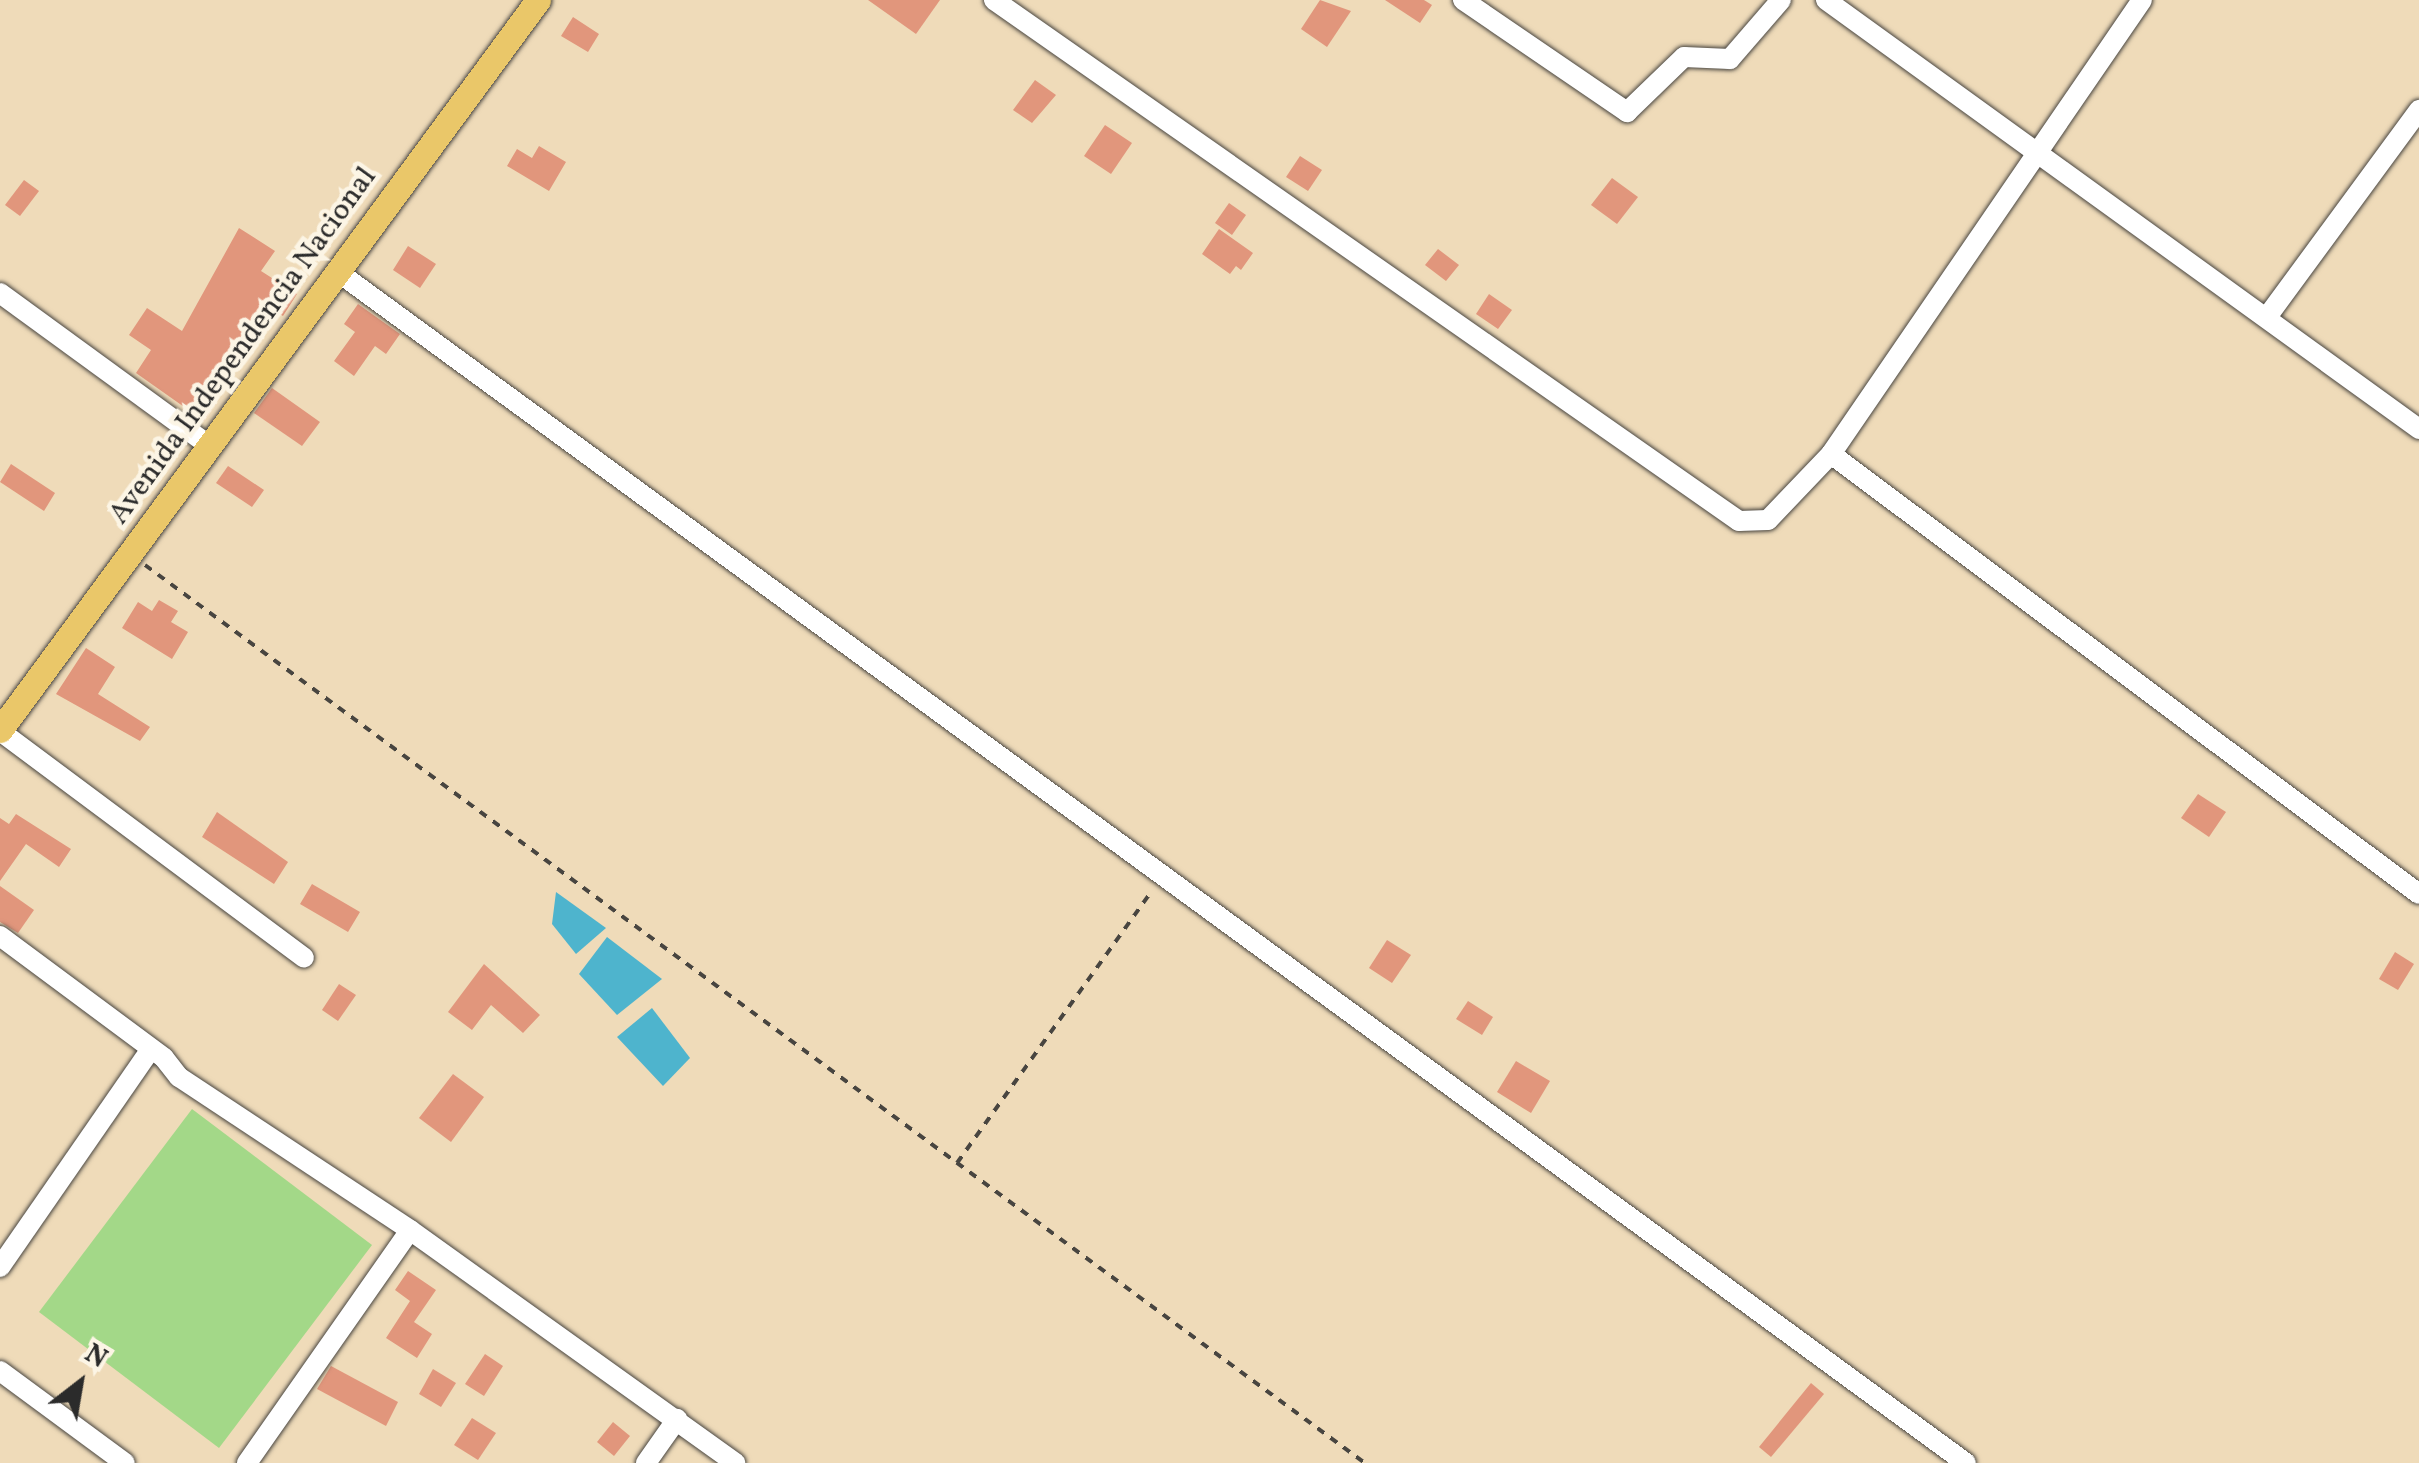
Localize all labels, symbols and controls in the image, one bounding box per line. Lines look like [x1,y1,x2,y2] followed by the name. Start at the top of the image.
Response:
[101,160,385,532] street label: Avenida Independencia Nacional
[30,1333,130,1433] north arrow
[77,1335,114,1379] text: N

